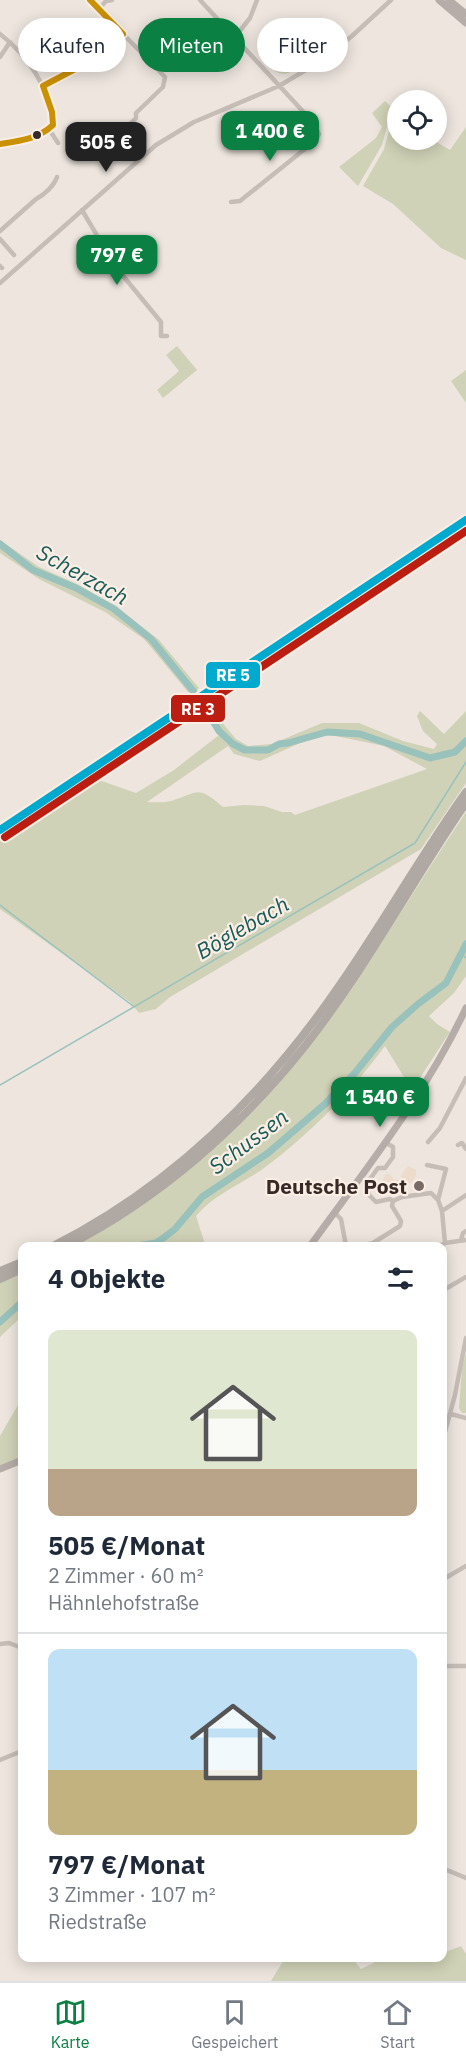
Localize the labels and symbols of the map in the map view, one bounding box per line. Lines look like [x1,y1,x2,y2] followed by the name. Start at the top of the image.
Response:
[215,111,325,162] pin: 1 400 €
[64,122,148,173] pin: 505 €
[31,129,43,141] unlabelled marker
[75,235,159,286] pin: 797 €
[32,537,134,611] water label: Scherzach
[205,661,261,689] line badge: RE 5
[216,665,250,685] text: RE 5
[170,694,226,723] line badge: RE 3
[181,699,215,719] text: RE 3
[190,889,294,965] water label: Böglebach
[325,1077,435,1128] pin: 1 540 €
[202,1102,294,1180] water label: Schussen
[266,1172,407,1200] place label: Deutsche Post
[412,1179,426,1193] marker: Deutsche Post

